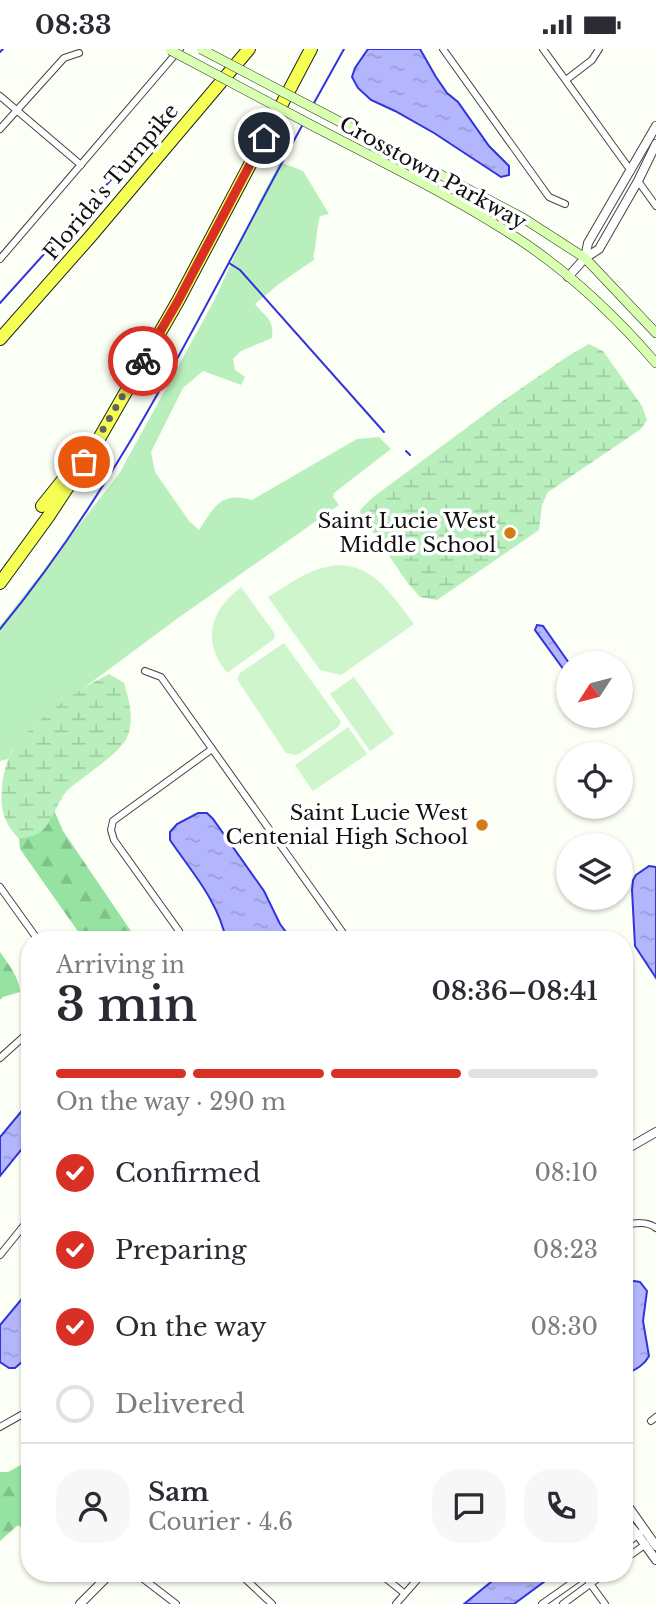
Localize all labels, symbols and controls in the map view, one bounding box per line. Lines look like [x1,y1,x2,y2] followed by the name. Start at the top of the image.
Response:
[35,9,112,41] text: 08:33
[38,99,184,265] street label: Florida's Turnpike
[234,108,294,168] pin
[335,111,532,236] street label: Crosstown Parkway
[245,119,283,157] icon: home
[108,326,178,396] courier
[124,342,162,380] icon: bike
[54,432,114,492] pin
[65,443,103,481] icon: bag
[318,508,496,558] place label: Saint Lucie West Middle School
[502,525,518,541] marker: Saint Lucie West Middle School
[556,651,634,728] north arrow
[556,651,633,910] map controls
[556,742,633,819] button: locate
[225,800,468,850] place label: Saint Lucie West Centenial High School
[474,817,490,833] marker: Saint Lucie West Centenial High School
[556,833,633,910] button: layers
[56,951,185,979] text: Arriving in
[431,975,598,1007] text: 08:36–08:41
[56,976,197,1033] text: 3 min
[56,1088,286,1116] text: On the way · 290 m
[56,1154,94,1192] icon: check
[115,1157,260,1189] text: Confirmed
[534,1159,598,1187] text: 08:10
[56,1231,94,1269] icon: check
[115,1234,247,1266] text: Preparing
[533,1236,598,1264] text: 08:23
[56,1308,94,1346] icon: check
[115,1311,267,1343] text: On the way
[530,1313,598,1341] text: 08:30
[115,1388,245,1420] text: Delivered
[56,1469,130,1543] button: person
[432,1469,506,1543] button: chat
[524,1469,598,1543] button: phone
[148,1476,209,1508] text: Sam
[148,1508,293,1536] text: Courier · 4.6

